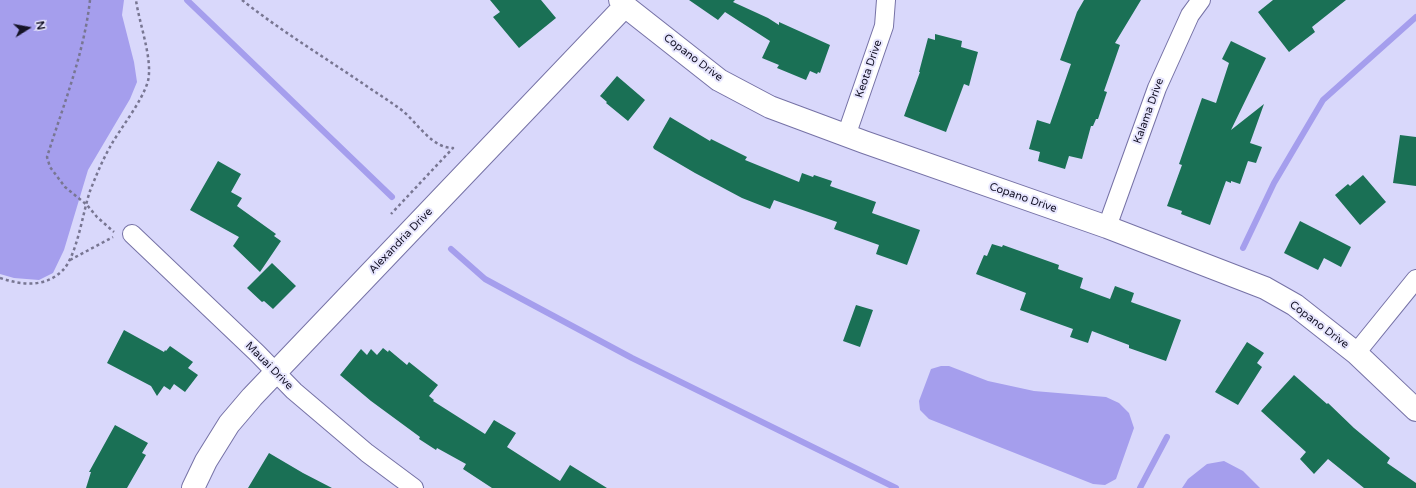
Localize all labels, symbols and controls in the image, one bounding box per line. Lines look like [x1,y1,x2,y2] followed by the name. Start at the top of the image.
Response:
[8,8,48,48] north arrow
[33,20,47,31] text: N
[661,31,725,85] street label: Copano Drive
[853,38,885,100] street label: Keota Drive
[1131,76,1167,146] street label: Kalama Drive
[987,180,1059,216] street label: Copano Drive
[366,206,436,276] street label: Alexandria Drive
[1287,298,1351,352] street label: Copano Drive
[242,339,296,393] street label: Mauai Drive

